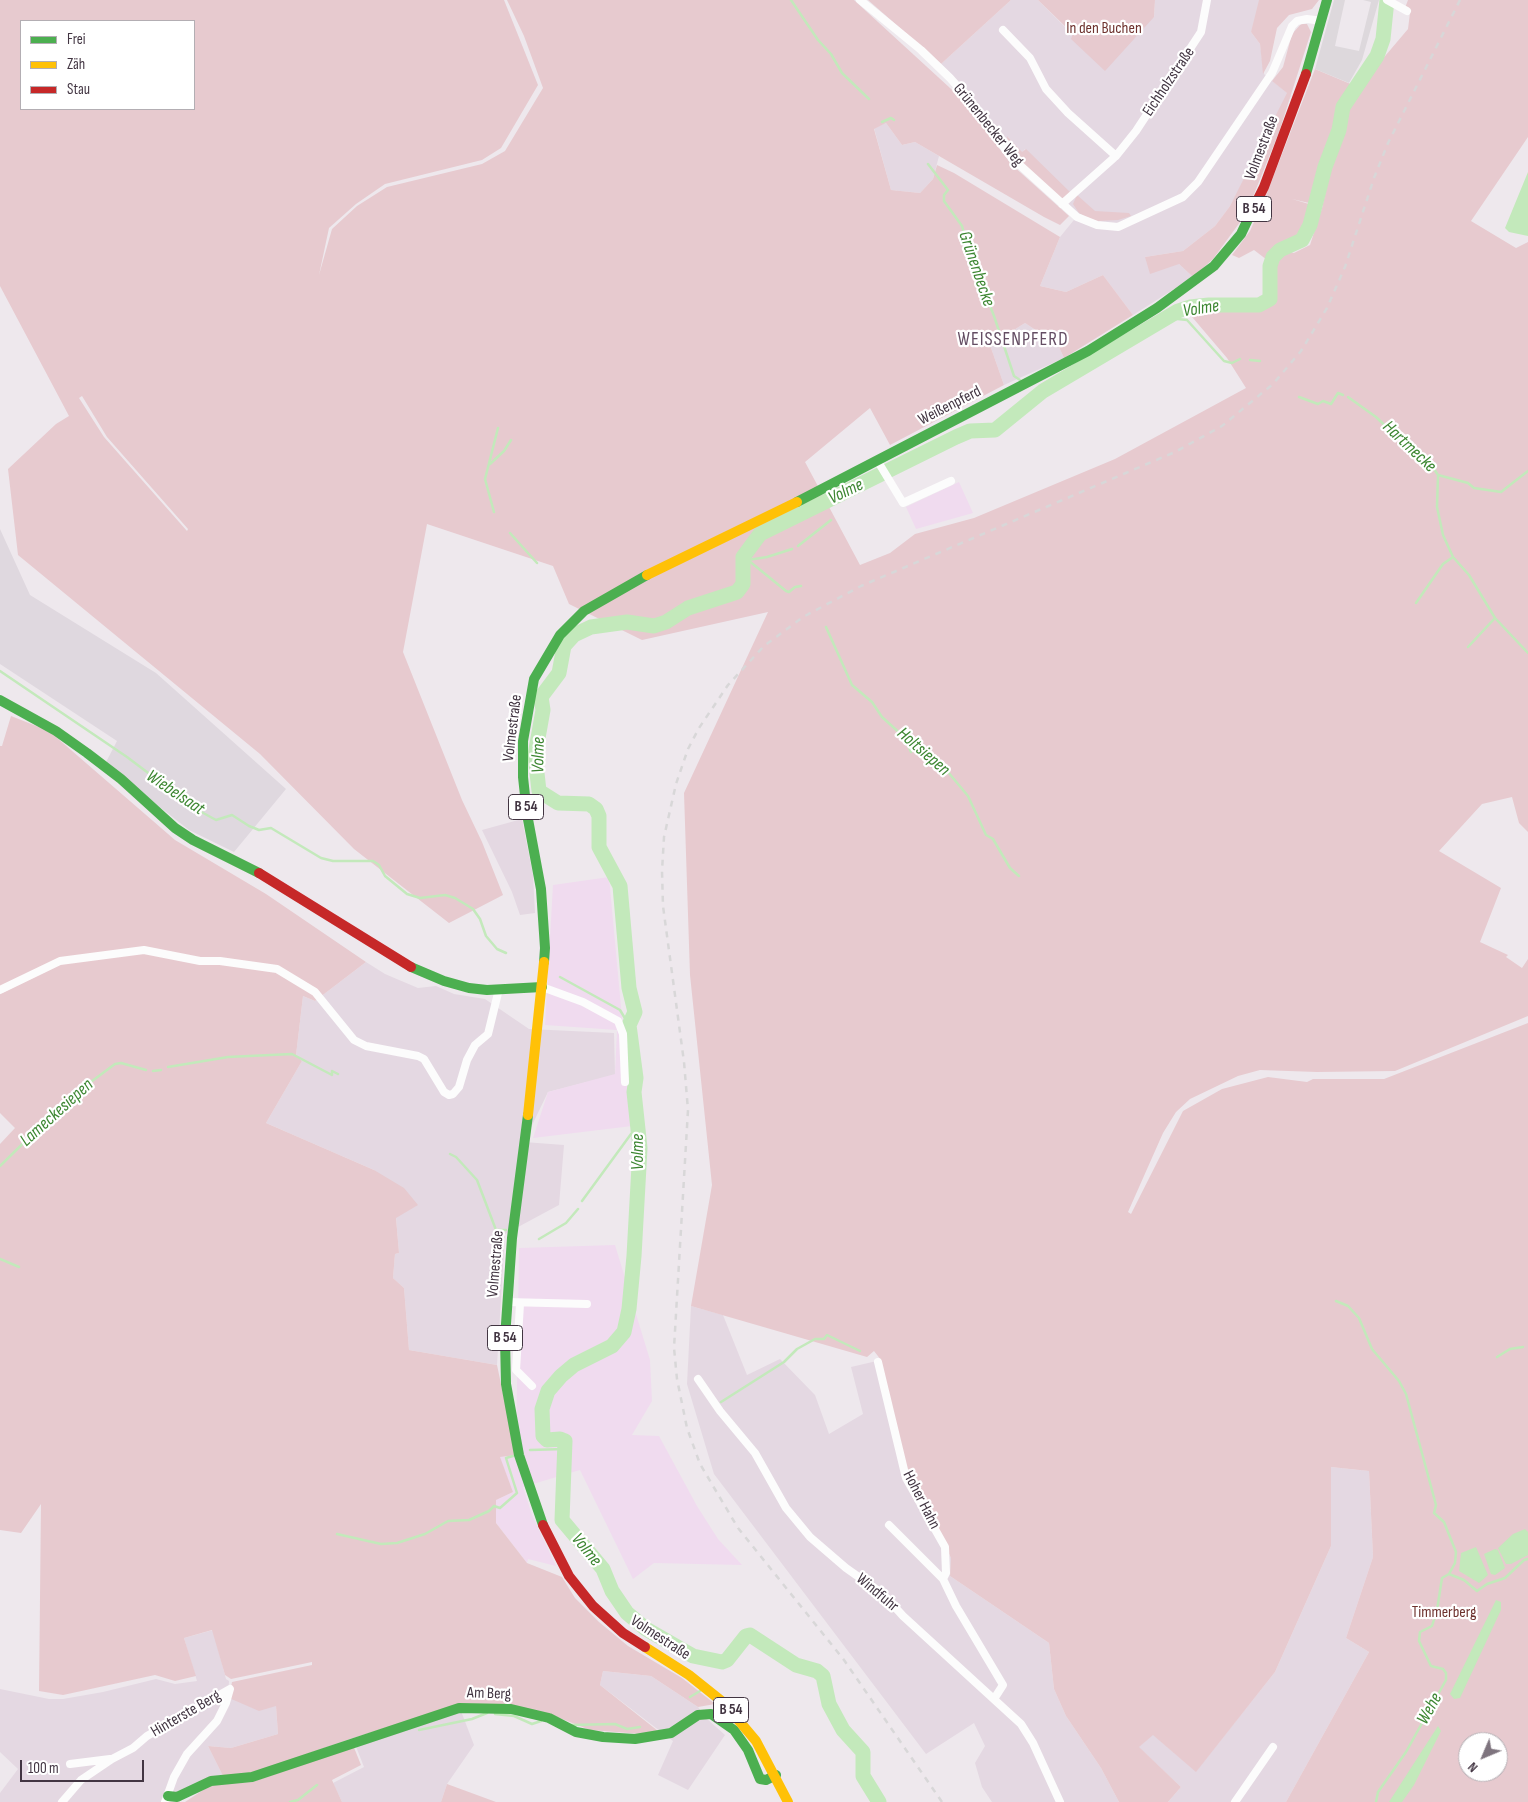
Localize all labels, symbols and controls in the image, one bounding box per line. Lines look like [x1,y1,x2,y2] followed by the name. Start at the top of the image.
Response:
[1066,19,1142,39] park label: In den Buchen
[20,20,195,110] legend
[67,30,86,49] text: Frei
[1139,44,1199,120] street label: Eichholzstraße
[67,55,85,74] text: Zäh
[67,80,90,99] text: Stau
[949,80,1027,170] street label: Grünenbecker Weg
[1241,113,1283,183] street label: Volmestraße
[1236,196,1272,222] road number: B 54
[953,229,999,309] water label: Grünenbecke
[1181,295,1221,323] water label: Volme
[956,329,1070,351] district label: WEISSENPFERD
[915,382,985,430] street label: Weißenpferd
[1378,417,1440,477] water label: Hartmecke
[825,474,867,510] water label: Volme
[499,693,527,763] street label: Volmestraße
[892,723,954,781] water label: Holtsiepen
[528,737,550,773] water label: Volme
[142,766,208,820] water label: Wiebelsaat
[508,794,544,820] road number: B 54
[16,1075,98,1151] water label: Lameckesiepen
[627,1134,649,1170] water label: Volme
[484,1230,508,1298] street label: Volmestraße
[488,1326,522,1350] road number: B 54
[898,1468,944,1532] street label: Hoher Hahn
[566,1529,606,1571] water label: Volme
[852,1570,902,1616] street label: Windfuhr
[1412,1603,1476,1623] park label: Timmerberg
[627,1612,693,1664] street label: Volmestraße
[467,1684,511,1704] street label: Am Berg
[148,1686,224,1742] street label: Hinterste Berg
[1413,1689,1447,1729] water label: Wehe
[714,1698,748,1722] road number: B 54
[1458,1732,1508,1782] north arrow
[22,1750,146,1782] scale bar
[28,1759,59,1778] text: 100 m
[1464,1759,1481,1776] text: N

